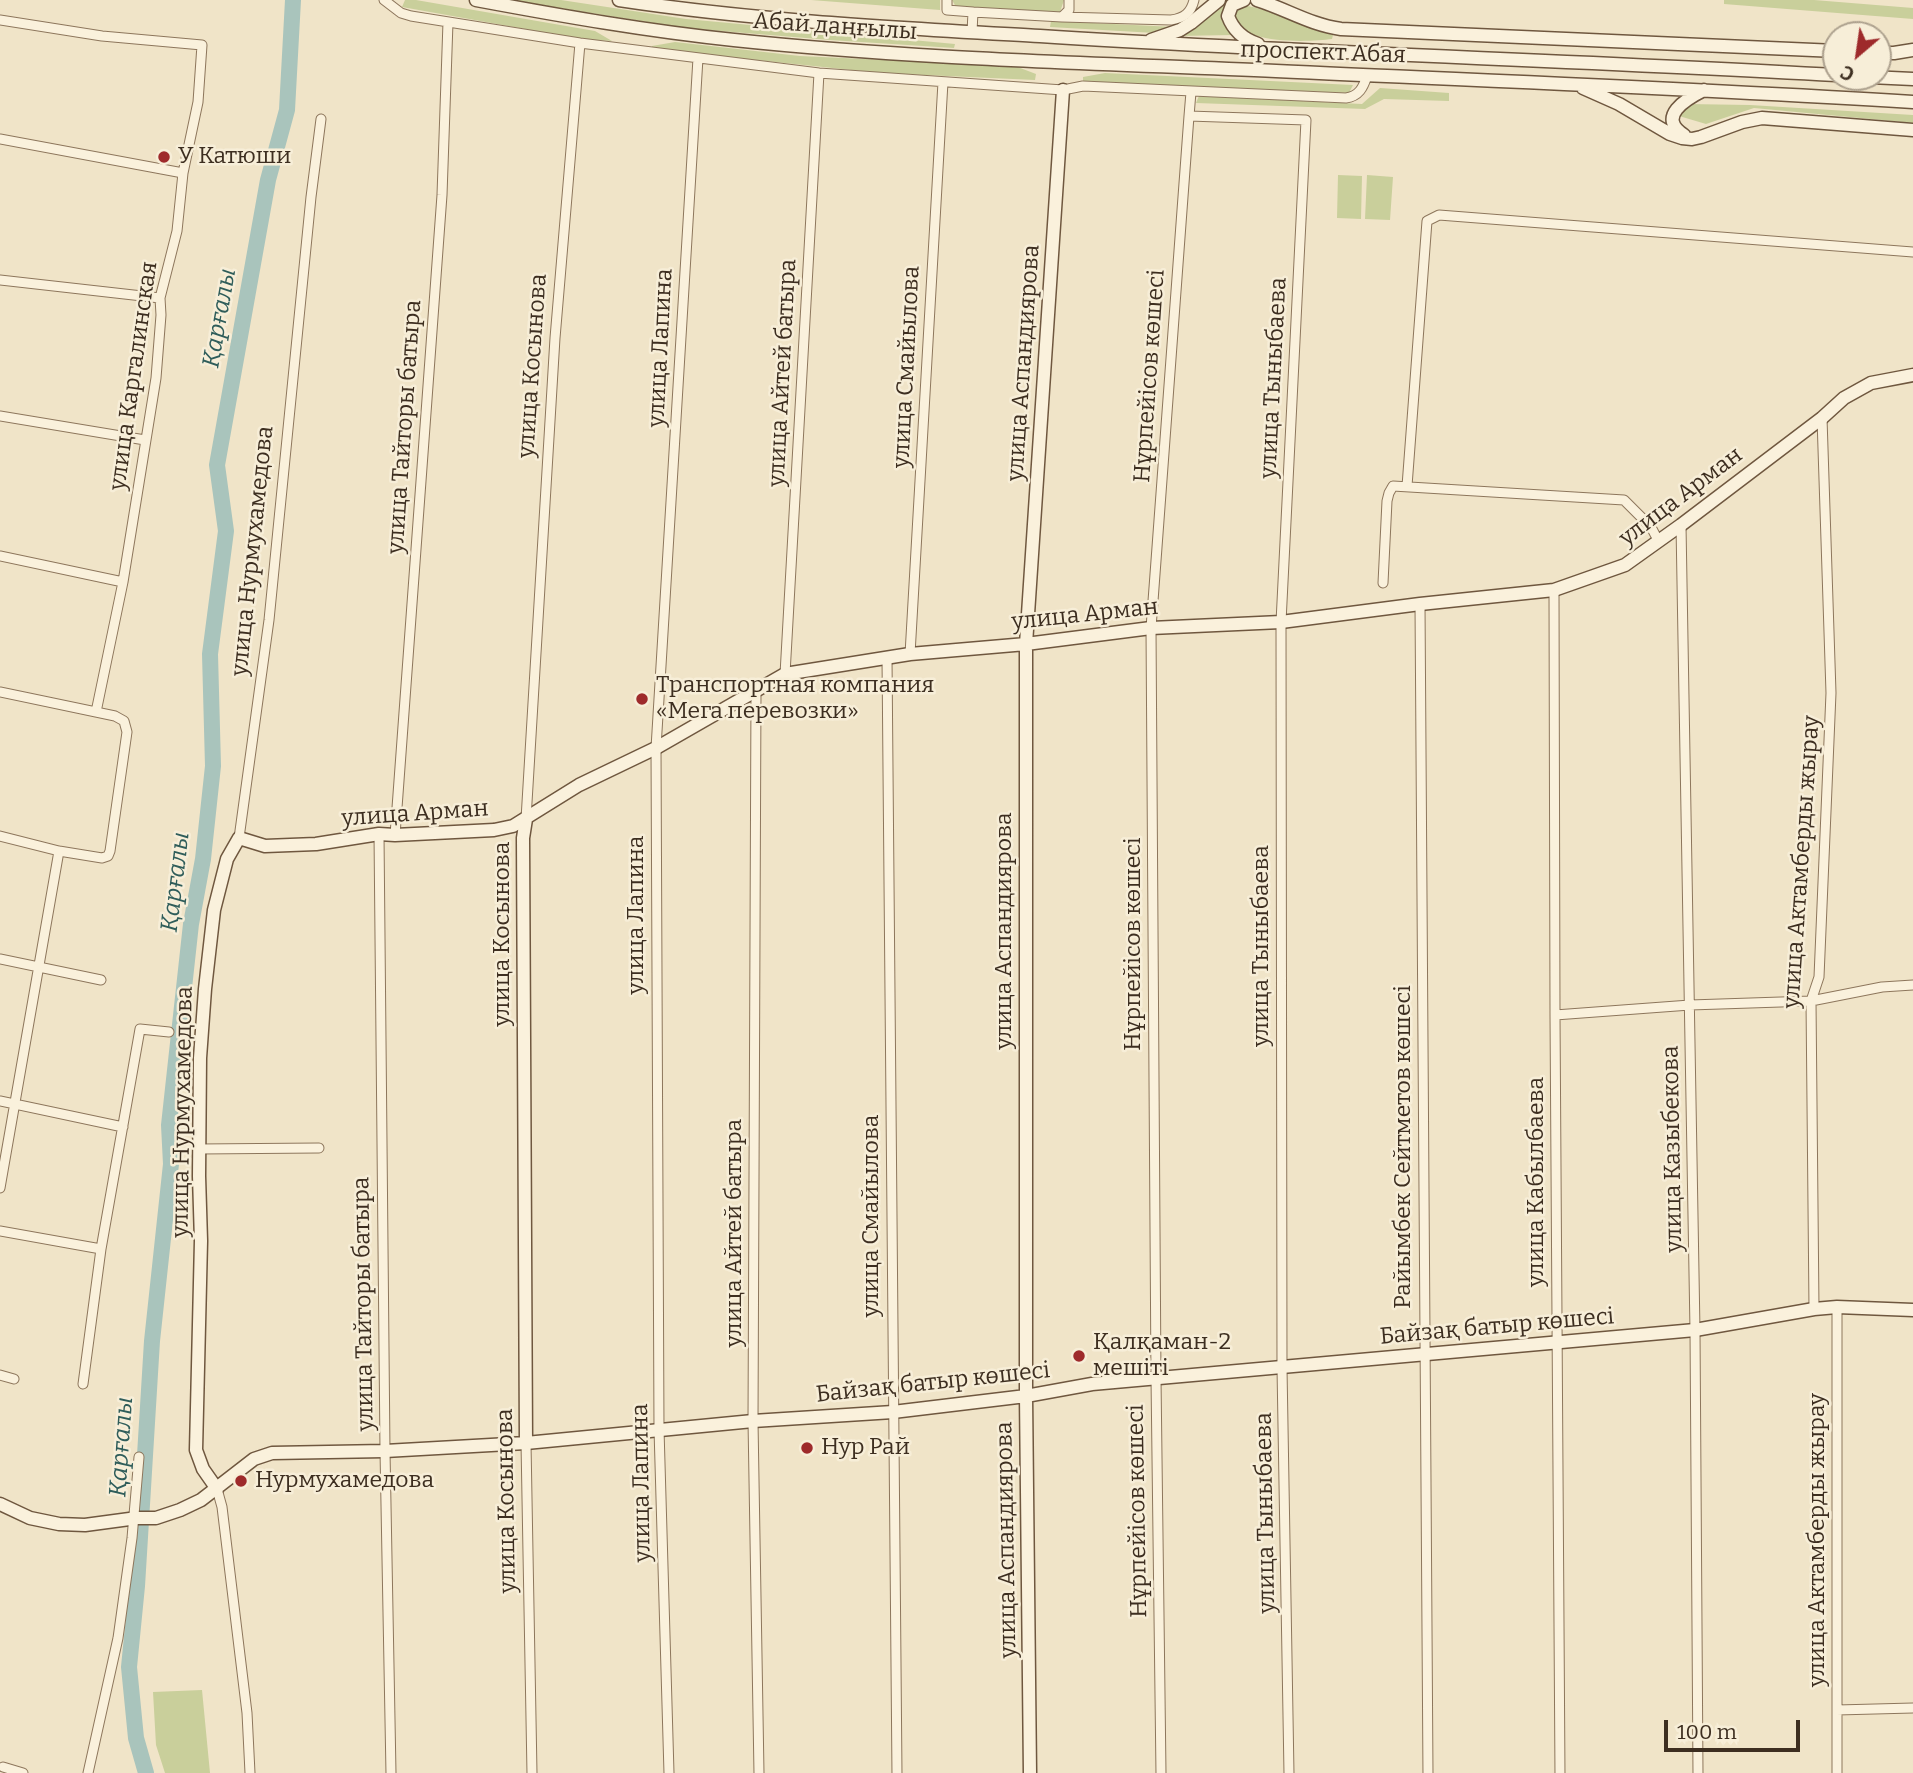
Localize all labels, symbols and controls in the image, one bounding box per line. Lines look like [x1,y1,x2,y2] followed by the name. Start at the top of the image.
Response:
[752,7,918,47] street label: Абай даңғылы
[1822,21,1892,91] north arrow
[1240,36,1406,70] street label: проспект Абая
[1837,60,1858,86] text: С
[178,143,291,171] place label: У Катюши
[156,149,172,165] marker: У Катюши
[1002,244,1046,482] street label: улица Аспандиярова
[763,258,803,488] street label: улица Айтей батыра
[104,260,164,492] street label: улица Каргалинская
[888,265,926,469] street label: улица Смайылова
[197,266,243,370] water label: Қарғалы
[643,268,679,428] street label: улица Лапина
[1129,269,1171,483] street label: Нұрпейісов көшесі
[513,273,553,459] street label: улица Косынова
[1255,277,1293,479] street label: улица Тыныбаева
[382,299,428,555] street label: улица Тайторы батыра
[226,425,280,677] street label: улица Нурмухамедова
[1614,442,1748,552] street label: улица Арман
[1010,594,1160,636] street label: улица Арман
[656,672,934,726] place label: Транспортная компания «Мега перевозки»
[634,691,650,707] marker: Транспортная компания «Мега перевозки»
[1778,714,1826,1010] street label: улица Актамберды жырау
[341,795,489,833] street label: улица Арман
[991,813,1019,1049] street label: улица Аспандиярова
[156,830,196,934] water label: Қарғалы
[623,836,651,994] street label: улица Лапина
[1120,837,1148,1051] street label: Нұрпейісов көшесі
[489,842,517,1026] street label: улица Косынова
[1248,845,1276,1047] street label: улица Тыныбаева
[1390,985,1418,1309] street label: Райымбек Сейтметов көшесі
[167,986,199,1238] street label: улица Нурмухамедова
[1657,1045,1689,1253] street label: улица Казыбекова
[1523,1077,1551,1287] street label: улица Кабылбаева
[858,1115,886,1317] street label: улица Смайылова
[721,1119,749,1347] street label: улица Айтей батыра
[348,1176,380,1432] street label: улица Тайторы батыра
[1379,1303,1615,1351] street label: Байзақ батыр көшесі
[1093,1329,1231,1383] place label: Қалқаман-2 мешіті
[1071,1348,1087,1364] marker: Қалқаман-2 мешіті
[815,1357,1051,1409] street label: Байзақ батыр көшесі
[1804,1393,1832,1687] street label: улица Актамберды жырау
[104,1396,140,1498] water label: Қарғалы
[627,1403,657,1563] street label: улица Лапина
[1122,1404,1154,1618] street label: Нұрпейісов көшесі
[492,1408,522,1594] street label: улица Косынова
[1250,1412,1282,1614] street label: улица Тыныбаева
[991,1421,1023,1659] street label: улица Аспандиярова
[821,1434,910,1462] place label: Нур Рай
[799,1440,815,1456] marker: Нур Рай
[255,1467,434,1495] place label: Нурмухамедова
[233,1473,249,1489] marker: Нурмухамедова
[1668,1706,1804,1750] scale bar
[1677,1719,1737,1745] text: 100 m

